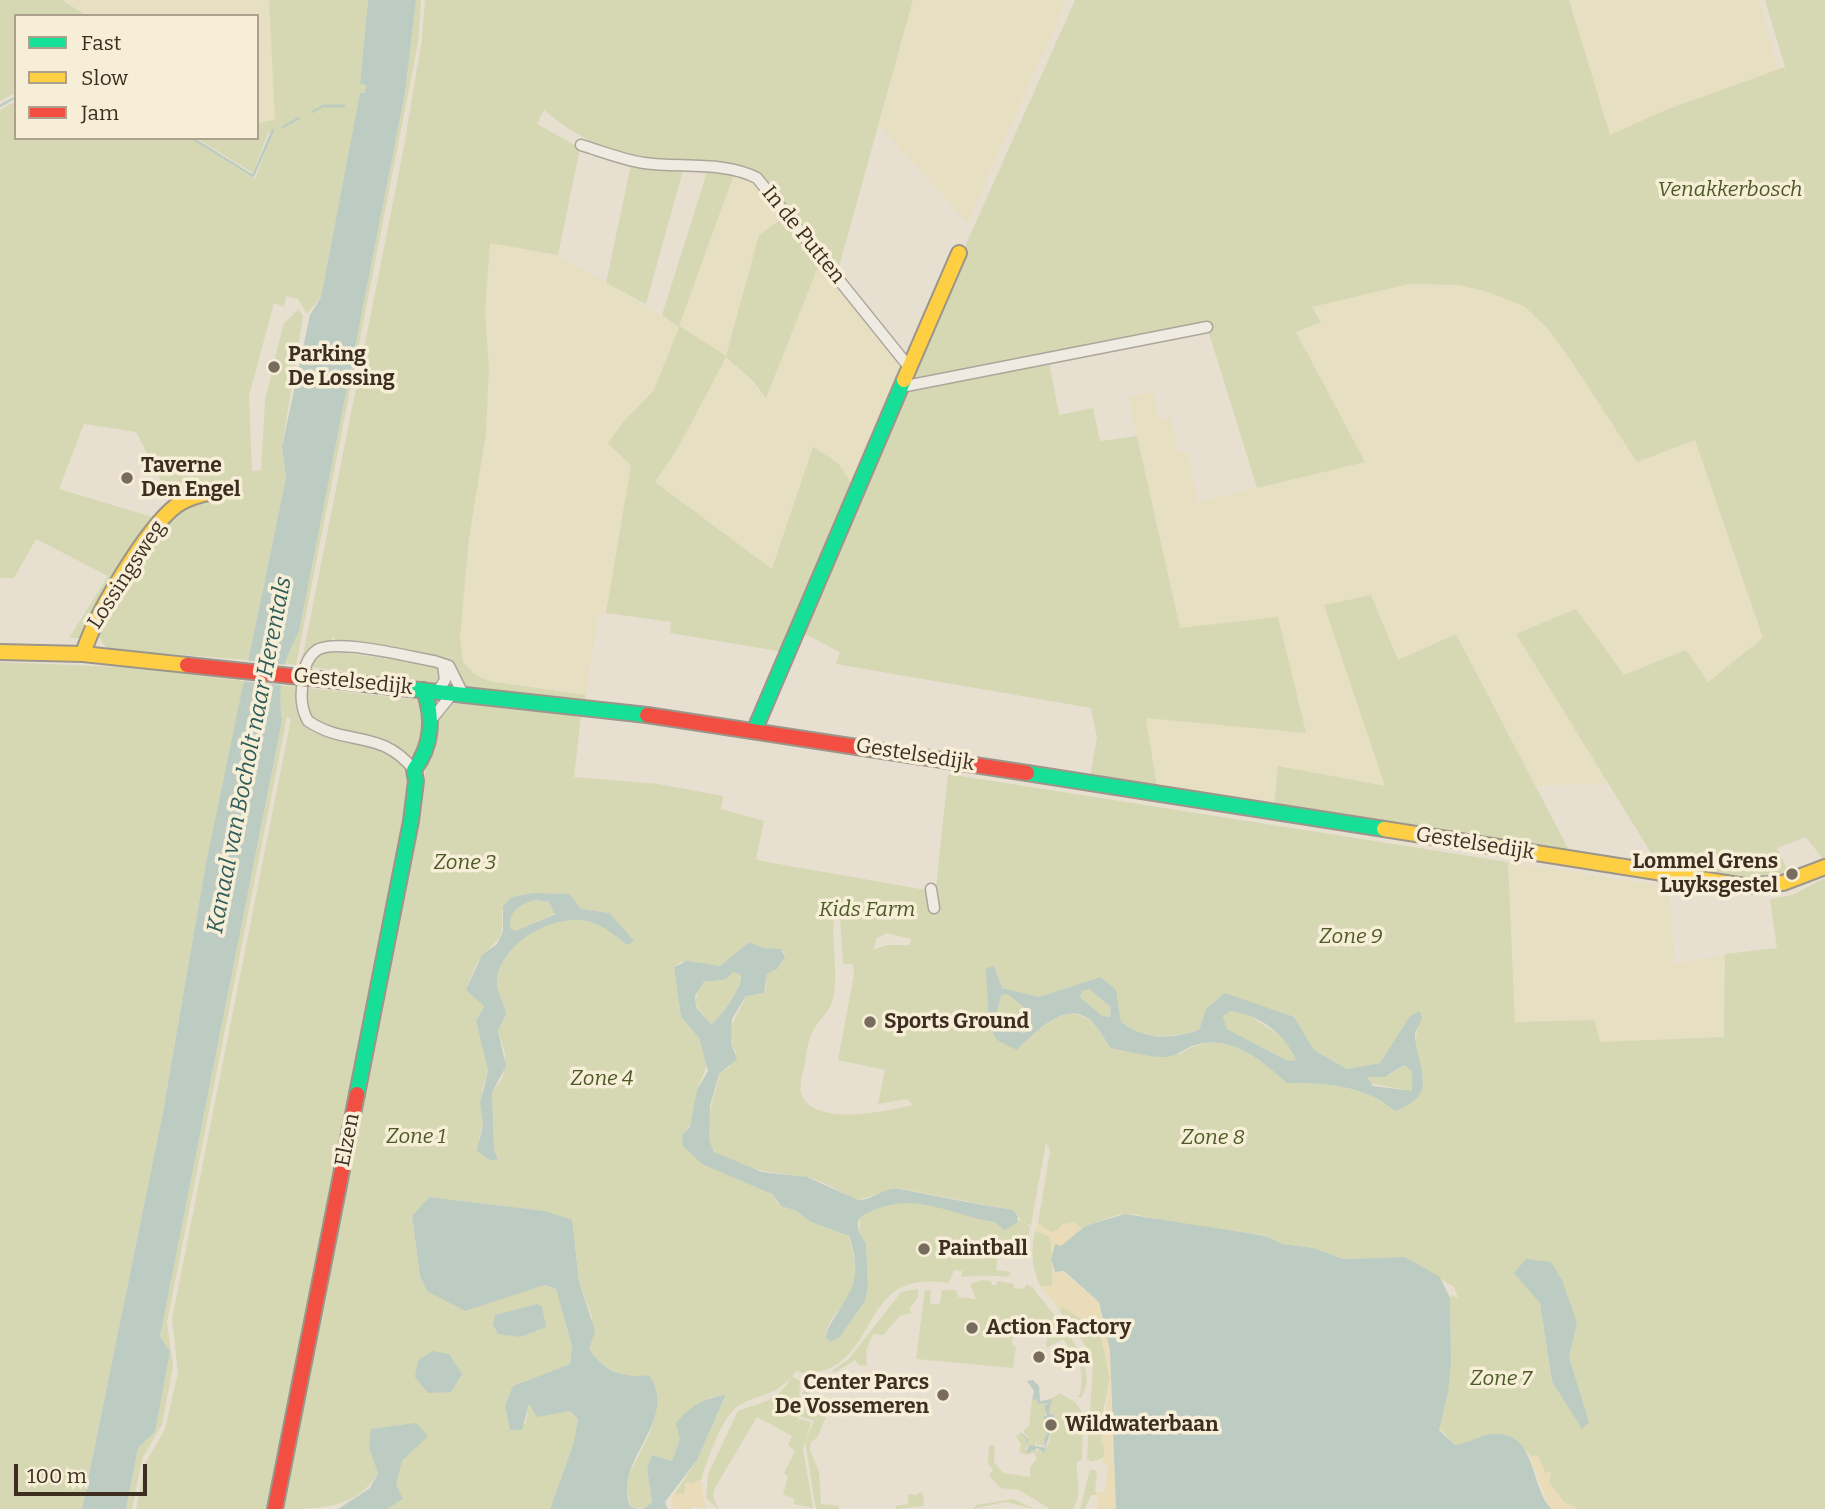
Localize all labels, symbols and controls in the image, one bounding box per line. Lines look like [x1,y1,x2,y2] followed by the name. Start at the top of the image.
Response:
[14,14,259,140] legend
[81,30,121,56] text: Fast
[81,65,128,91] text: Slow
[81,100,119,126] text: Jam
[1657,177,1803,203] park label: Venakkerbosch
[756,181,850,289] street label: In de Putten
[288,342,395,392] place label: Parking De Lossing
[266,359,282,375] marker: Parking De Lossing
[141,453,241,503] place label: Taverne Den Engel
[119,470,135,486] marker: Taverne Den Engel
[83,516,171,634] street label: Lossingsweg
[202,574,298,936] water label: Kanaal van Bocholt naar Herentals
[292,663,414,701] street label: Gestelsedijk
[854,733,976,777] street label: Gestelsedijk
[1414,822,1536,866] street label: Gestelsedijk
[1632,849,1778,899] place label: Lommel Grens Luyksgestel
[434,850,496,876] park label: Zone 3
[1784,866,1800,882] marker: Lommel Grens Luyksgestel
[819,897,915,923] park label: Kids Farm
[1319,924,1383,950] park label: Zone 9
[884,1009,1029,1035] place label: Sports Ground
[862,1014,878,1030] marker: Sports Ground
[571,1066,633,1092] park label: Zone 4
[330,1111,366,1169] street label: Elzen
[386,1124,446,1150] park label: Zone 1
[1181,1125,1245,1151] park label: Zone 8
[938,1236,1028,1262] place label: Paintball
[916,1241,932,1257] marker: Paintball
[986,1315,1131,1341] place label: Action Factory
[964,1320,980,1336] marker: Action Factory
[1053,1344,1090,1370] place label: Spa
[1031,1349,1047,1365] marker: Spa
[1470,1366,1532,1392] park label: Zone 7
[775,1370,929,1420] place label: Center Parcs De Vossemeren
[935,1387,951,1403] marker: Center Parcs De Vossemeren
[1065,1412,1219,1438] place label: Wildwaterbaan
[1043,1417,1059,1433] marker: Wildwaterbaan
[18,1450,150,1494] scale bar
[27,1463,87,1489] text: 100 m

